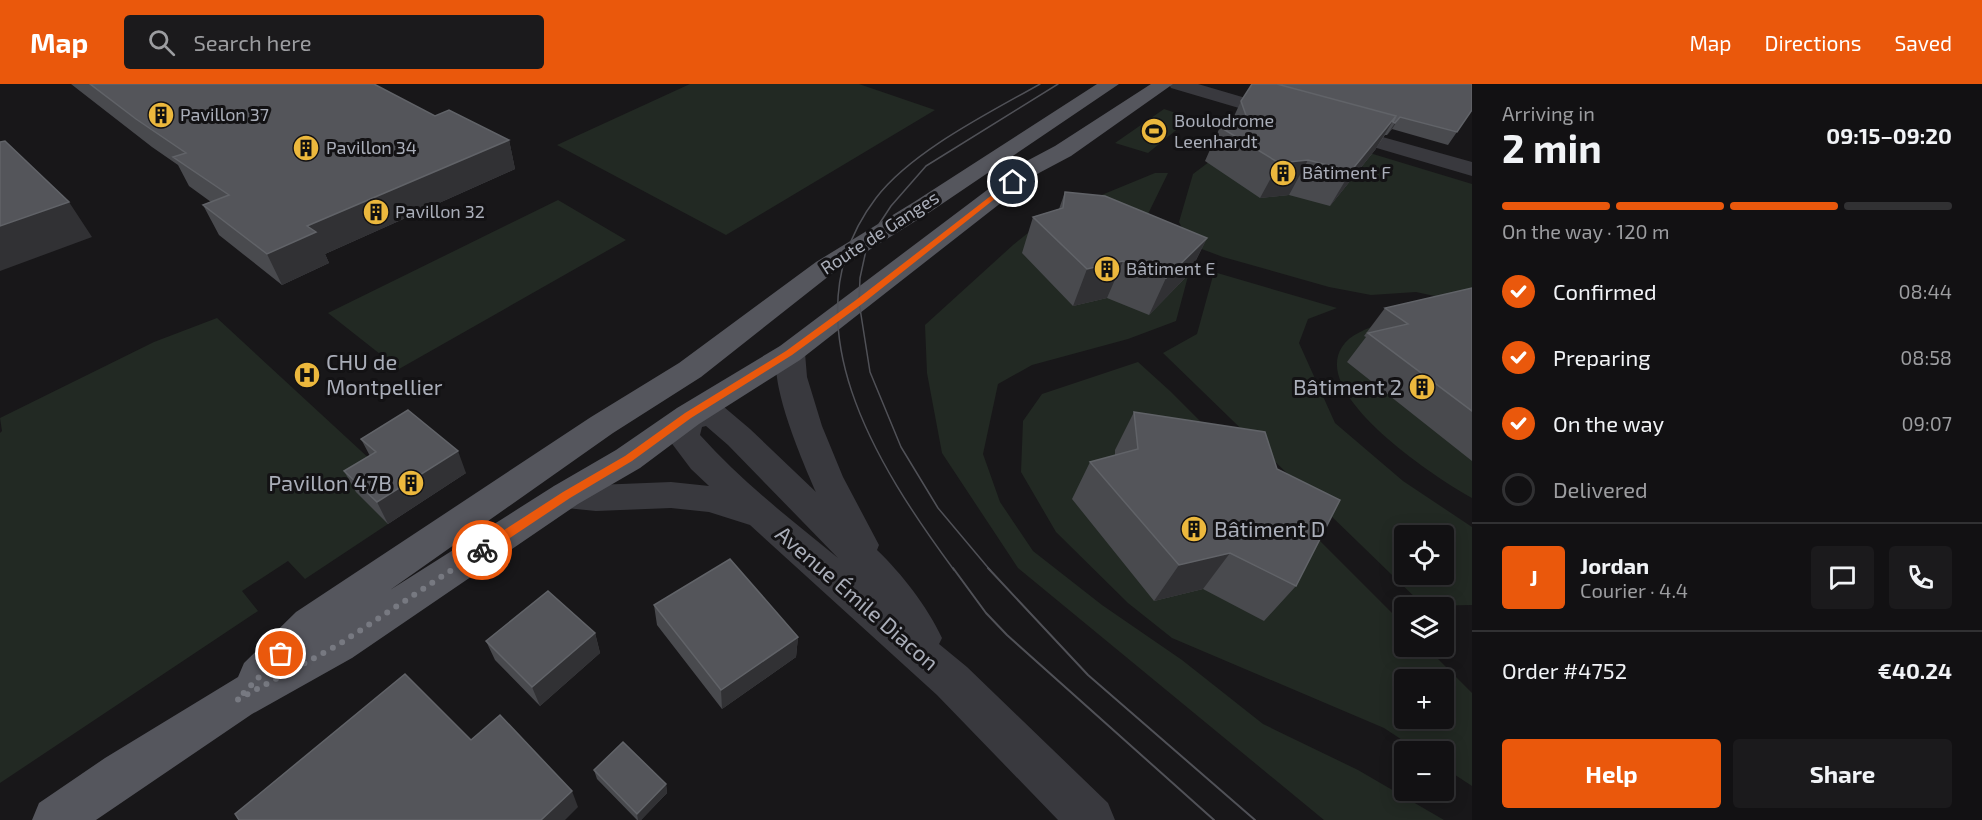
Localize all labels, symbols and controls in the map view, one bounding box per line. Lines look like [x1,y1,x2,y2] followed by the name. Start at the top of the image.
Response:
[124,15,544,69] search box
[30,25,88,59] text: Map
[145,26,178,59] icon: search
[193,29,312,55] text: Search here
[1689,30,1732,55] text: Map
[1765,30,1861,55] text: Directions
[1894,30,1952,55] text: Saved
[146,100,176,130] building icon: Pavillon 37
[1502,101,1595,125] text: Arriving in
[180,103,269,125] place label: Pavillon 37
[1174,109,1274,152] place label: Boulodrome Leenhardt
[1139,116,1169,146] sports icon: Boulodrome Leenhardt
[1826,122,1952,148] text: 09:15–09:20
[1502,124,1602,171] text: 2 min
[291,133,321,163] building icon: Pavillon 34
[326,136,417,158] place label: Pavillon 34
[987,156,1038,207] pin
[1268,158,1298,188] building icon: Bâtiment F
[1302,161,1391,183] place label: Bâtiment F
[996,165,1029,198] icon: home
[816,186,943,279] street label: Route de Ganges
[361,197,391,227] building icon: Pavillon 32
[395,200,485,222] place label: Pavillon 32
[1502,219,1670,243] text: On the way · 120 m
[1092,254,1122,284] building icon: Bâtiment E
[1126,257,1215,279] place label: Bâtiment E
[1502,275,1535,308] icon: check
[1553,278,1657,304] text: Confirmed
[1898,279,1952,303] text: 08:44
[1502,341,1535,374] icon: check
[1553,344,1651,370] text: Preparing
[1900,345,1952,369] text: 08:58
[326,348,443,399] place label: CHU de Montpellier
[292,360,322,390] hospital icon: CHU de Montpellier
[1407,372,1437,402] building icon: Bâtiment 2
[1293,373,1402,399] place label: Bâtiment 2
[1502,407,1535,440] icon: check
[1553,410,1664,436] text: On the way
[1901,411,1952,435] text: 09:07
[396,468,426,498] building icon: Pavillon 47B
[268,469,392,495] place label: Pavillon 47B
[1553,476,1648,502] text: Delivered
[1179,514,1209,544] building icon: Bâtiment D
[1214,515,1325,541] place label: Bâtiment D
[452,520,512,580] courier
[771,520,944,675] street label: Avenue Émile Diacon
[1394,525,1454,801] map controls
[1394,525,1454,585] button: locate
[466,534,499,567] icon: bike
[1811,546,1874,609] button: chat
[1889,546,1952,609] button: phone
[1580,552,1649,578] text: Jordan
[1529,564,1538,590] text: J
[1580,578,1688,602] text: Courier · 4.4
[1394,597,1454,657] button: layers
[255,628,306,679] pin
[264,637,297,670] icon: bag
[1502,657,1627,683] text: Order #4752
[1878,657,1952,683] text: €40.24
[1394,669,1454,729] button: +
[1502,739,1721,808] button: Help
[1733,739,1952,808] button: Share
[1394,741,1454,801] button: −

